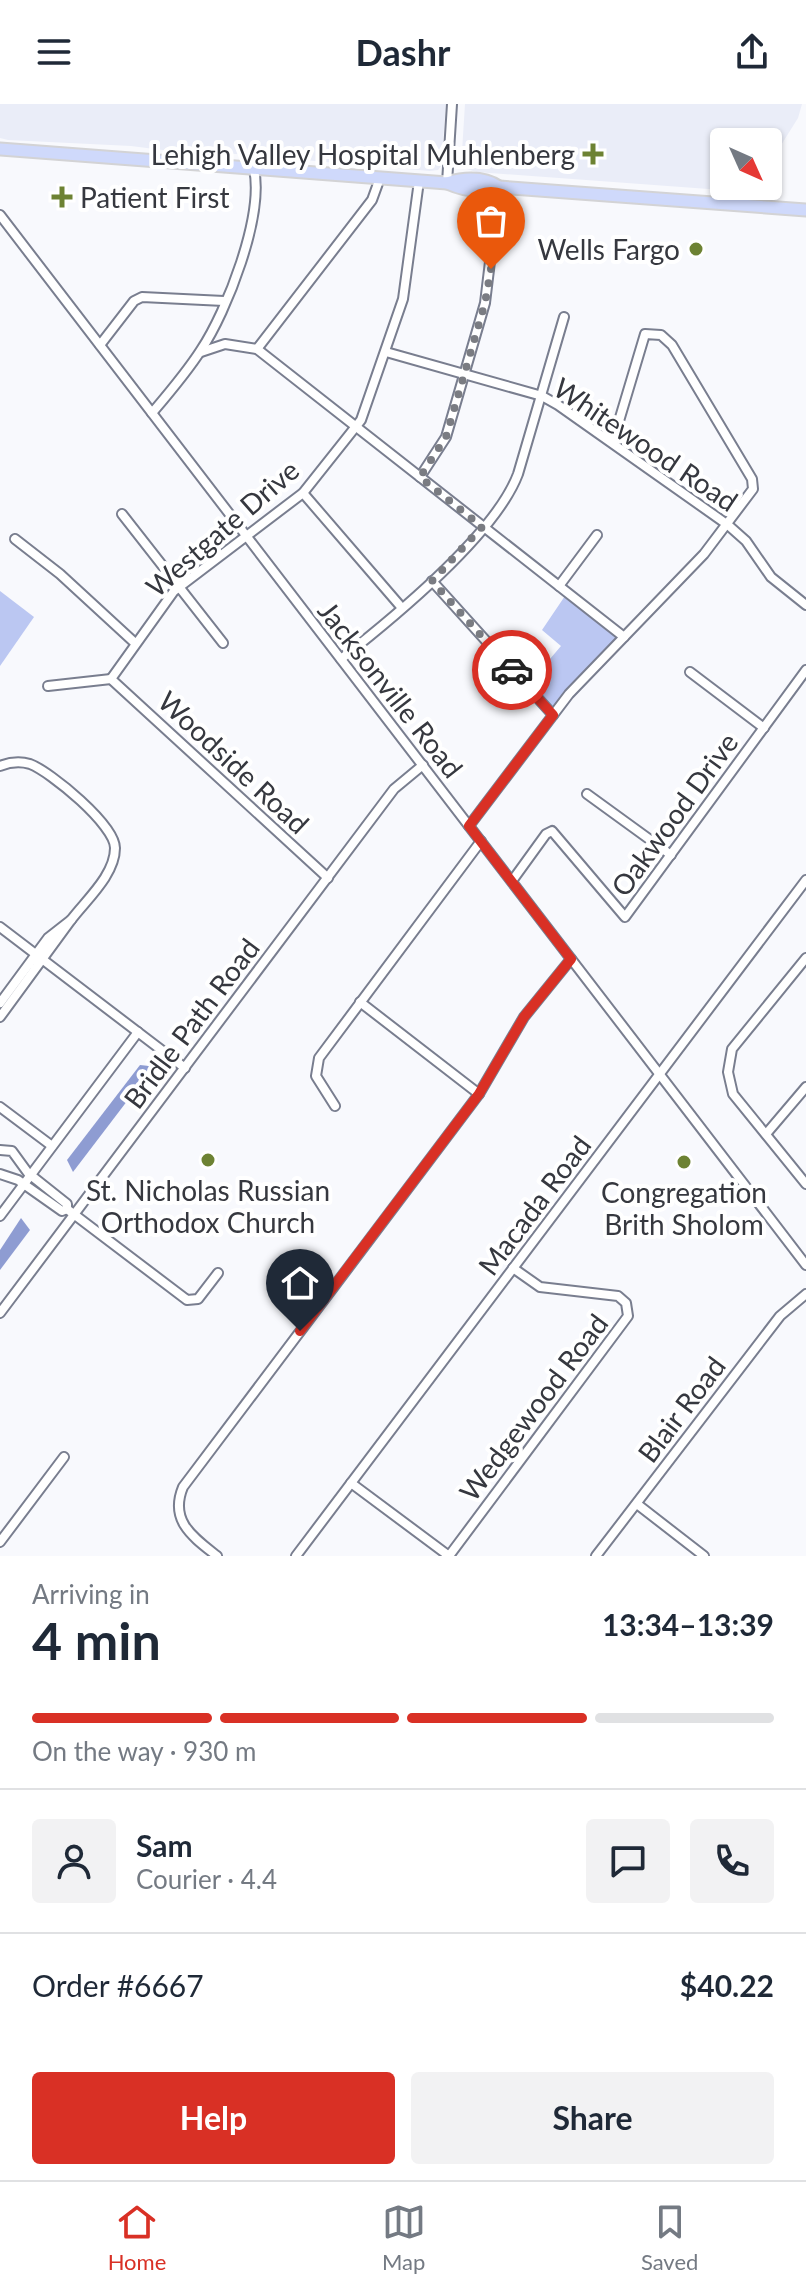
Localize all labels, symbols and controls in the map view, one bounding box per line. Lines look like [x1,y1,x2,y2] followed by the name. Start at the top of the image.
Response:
[32,30,76,74] icon: menu
[356,30,450,74] text: Dashr
[730,30,774,74] icon: share
[710,128,782,200] north arrow
[710,128,782,200] map controls
[151,137,575,171] place label: Lehigh Valley Hospital Muhlenberg
[582,143,604,165] marker: Lehigh Valley Hospital Muhlenberg
[80,180,230,214] place label: Patient First
[51,186,73,208] marker: Patient First
[457,187,525,269] pin
[469,199,513,243] icon: bag
[537,232,680,266] place label: Wells Fargo
[687,240,705,258] marker: Wells Fargo
[548,370,744,518] street label: Whitewood Road
[139,452,305,604] street label: Westgate Drive
[312,594,470,784] street label: Jacksonville Road
[472,630,552,710] courier
[490,648,534,692] icon: car
[152,684,316,840] street label: Woodside Road
[603,726,745,902] street label: Oakwood Drive
[116,931,266,1115] street label: Bridle Path Road
[471,1129,597,1281] street label: Macada Road
[199,1151,217,1169] marker: St. Nicholas Russian Orthodox Church
[675,1153,693,1171] marker: Congregation Brith Sholom
[86,1173,330,1239] place label: St. Nicholas Russian Orthodox Church
[601,1175,767,1241] place label: Congregation Brith Sholom
[266,1249,334,1331] pin
[278,1261,322,1305] icon: home
[452,1307,614,1507] street label: Wedgewood Road
[630,1349,732,1469] street label: Blair Road
[32,1578,150,1610] text: Arriving in
[602,1606,774,1642] text: 13:34–13:39
[32,1609,161,1671] text: 4 min
[32,1735,256,1767] text: On the way · 930 m
[32,1819,116,1903] button: person
[586,1819,670,1903] button: chat
[690,1819,774,1903] button: phone
[136,1827,193,1863] text: Sam
[136,1863,277,1895] text: Courier · 4.4
[32,1967,204,2003] text: Order #6667
[680,1967,774,2003] text: $40.22
[32,2072,395,2164] button: Help
[411,2072,774,2164] button: Share
[108,2200,166,2275] tab: Home
[382,2200,426,2275] tab: Map
[641,2200,698,2275] tab: Saved

